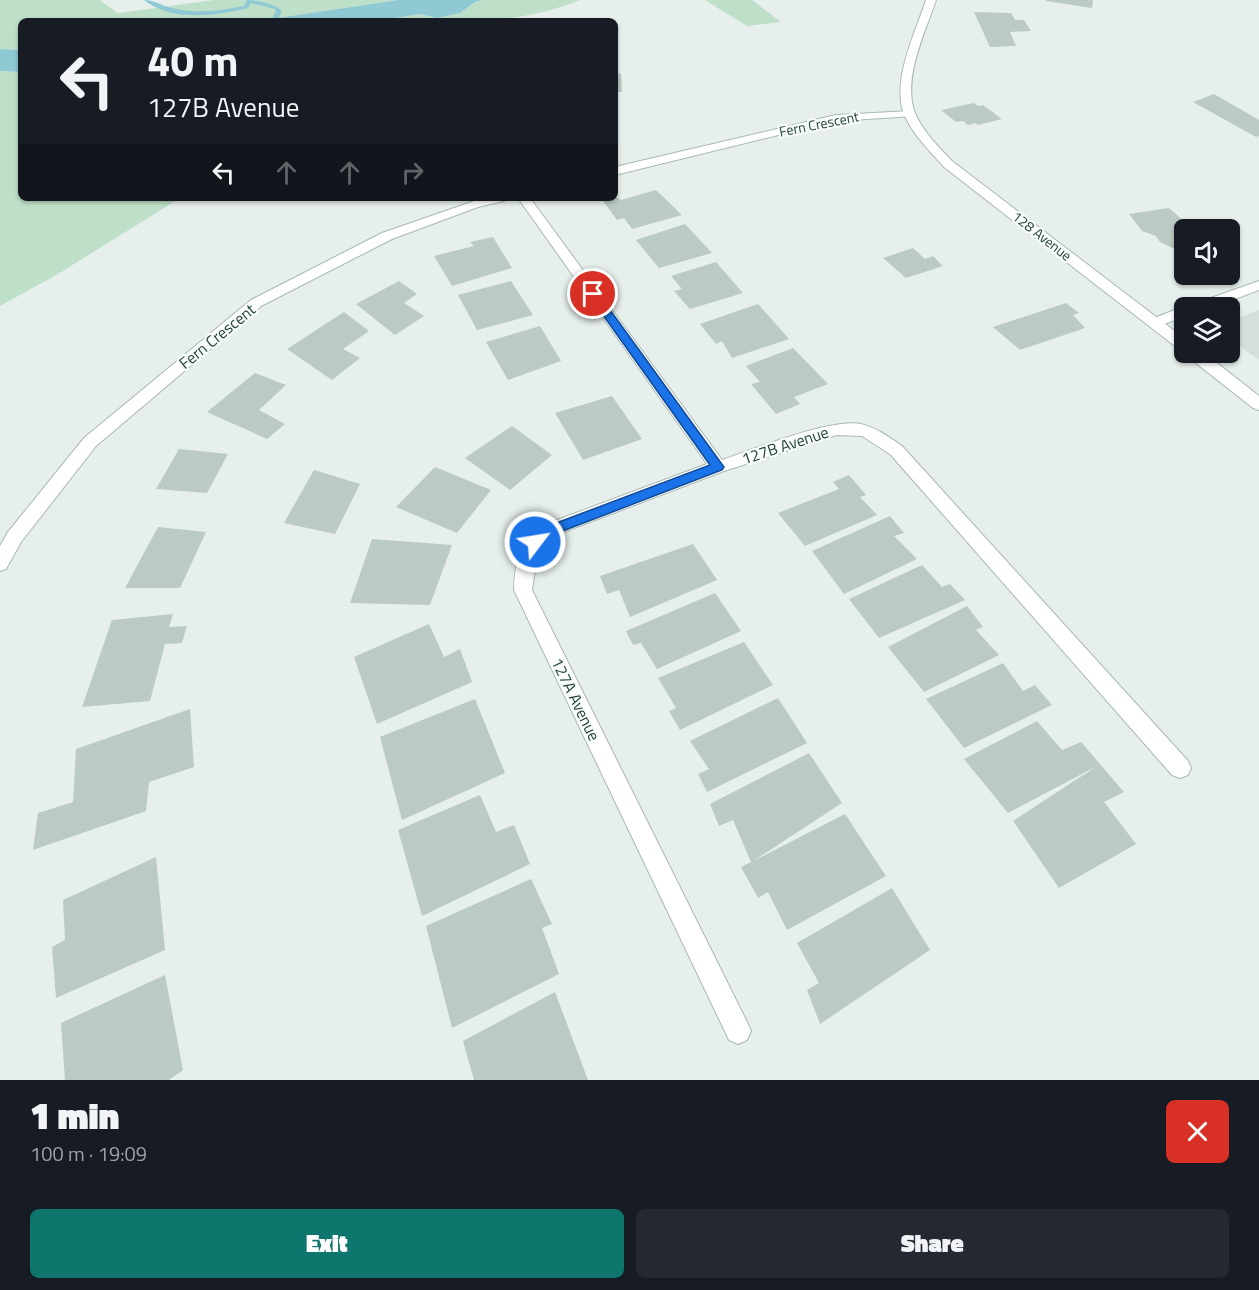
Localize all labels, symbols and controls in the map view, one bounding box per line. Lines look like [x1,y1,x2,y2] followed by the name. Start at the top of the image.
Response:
[147,28,239,92] text: 40 m
[48,42,126,120] icon: left
[147,86,299,127] text: 127B Avenue
[777,105,861,142] street label: Fern Crescent
[207,156,240,189] icon: left
[270,156,303,189] icon: ahead
[333,156,366,189] icon: ahead
[396,156,429,189] icon: right
[1008,206,1077,266] street label: 128 Avenue
[1174,219,1240,363] map controls
[1174,219,1240,285] button: sound
[567,268,618,319] pin
[576,277,609,310] icon: arrive
[173,297,261,374] street label: Fern Crescent
[1174,297,1240,363] button: layers
[738,420,832,470] street label: 127B Avenue
[503,510,567,574] position arrow
[545,653,607,745] street label: 127A Avenue
[30,1088,119,1143] text: 1 min
[1166,1100,1229,1163] button: close
[30,1138,147,1169] text: 100 m · 19:09
[30,1209,624,1278] button: Exit
[636,1209,1229,1278] button: Share

